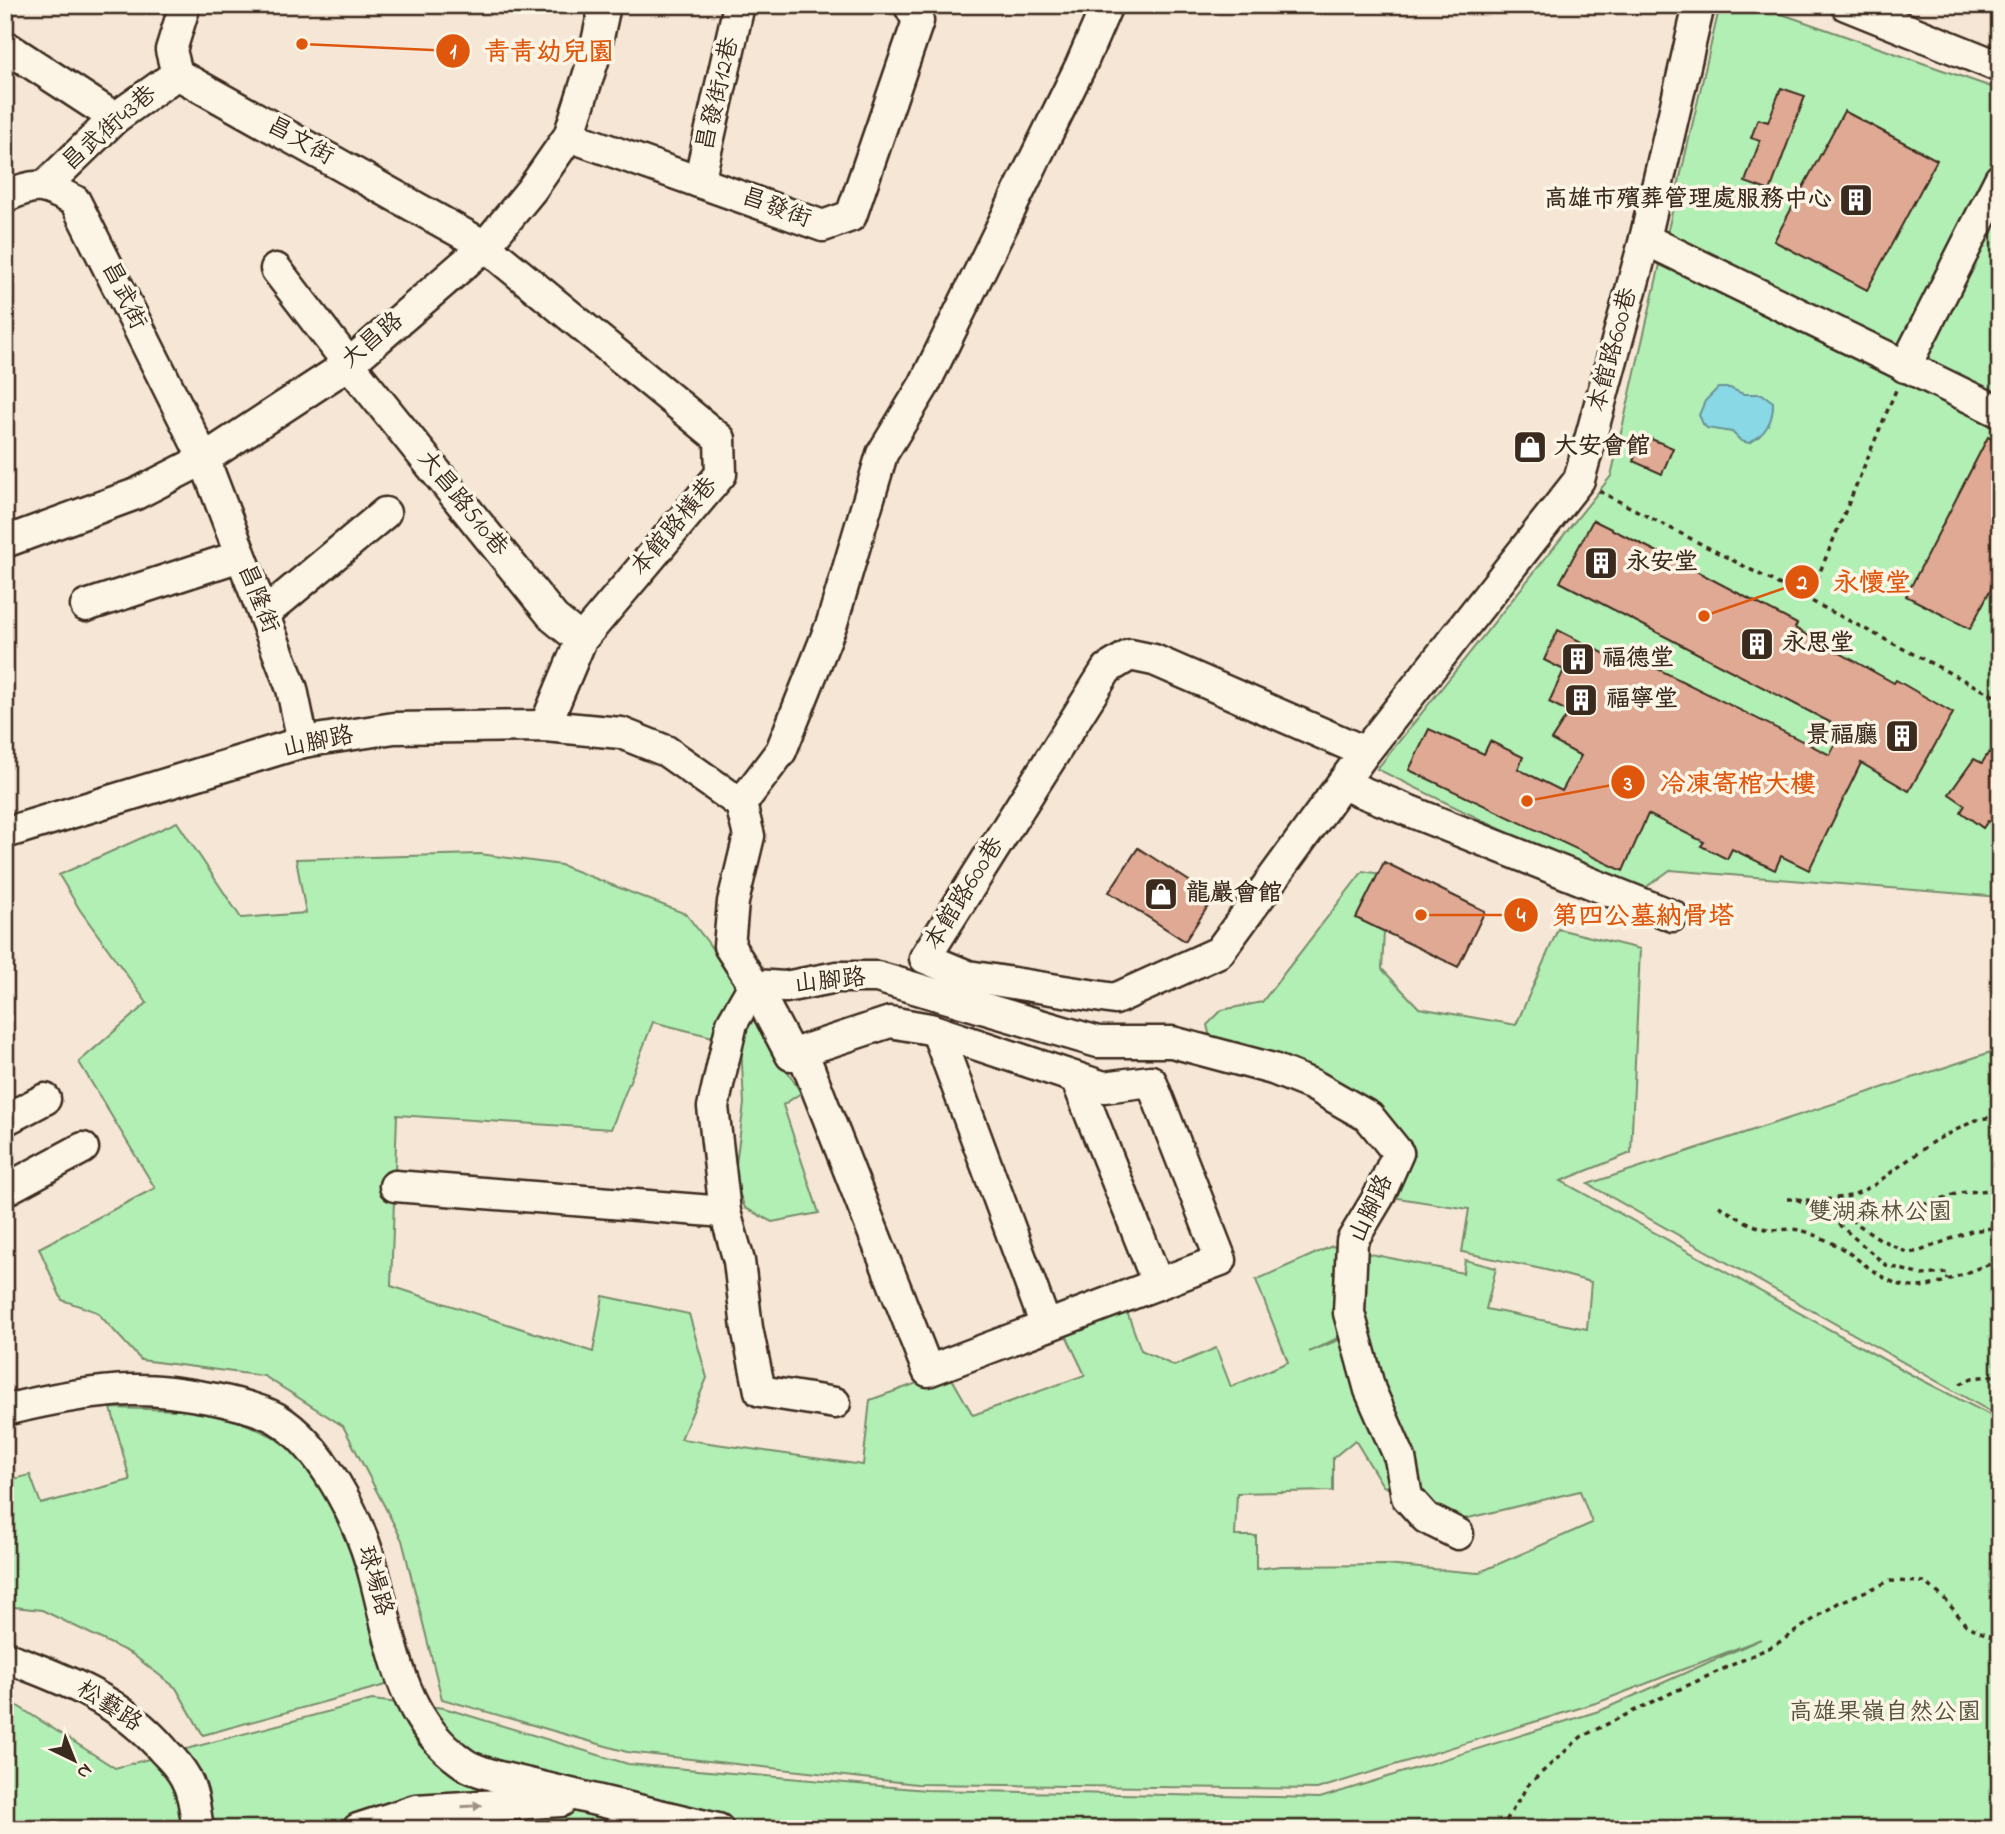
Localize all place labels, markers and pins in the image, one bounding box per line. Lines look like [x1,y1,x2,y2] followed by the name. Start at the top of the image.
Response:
[435,28,628,75] callout: 青青幼兒園
[1837,181,1875,219] building icon: 高雄市殯葬管理處服務中心
[1544,183,1832,218] place label: 高雄市殯葬管理處服務中心
[1511,428,1549,466] shop icon: 大安會館
[1554,430,1650,465] place label: 大安會館
[1582,544,1620,582] building icon: 永安堂
[1626,546,1698,581] place label: 永安堂
[1784,558,1925,605] callout: 永懷堂
[1738,625,1776,663] building icon: 永思堂
[1782,627,1854,662] place label: 永思堂
[1559,640,1597,678] building icon: 福德堂
[1602,642,1674,677] place label: 福德堂
[1562,681,1600,719] building icon: 福寧堂
[1606,683,1678,718] place label: 福寧堂
[1883,717,1921,755] building icon: 景福廳
[1806,719,1878,754] place label: 景福廳
[1611,759,1830,806] callout: 冷凍寄棺大樓
[1142,875,1180,913] shop icon: 龍巖會館
[1186,877,1282,912] place label: 龍巖會館
[1503,891,1748,938] callout: 第四公墓納骨塔

